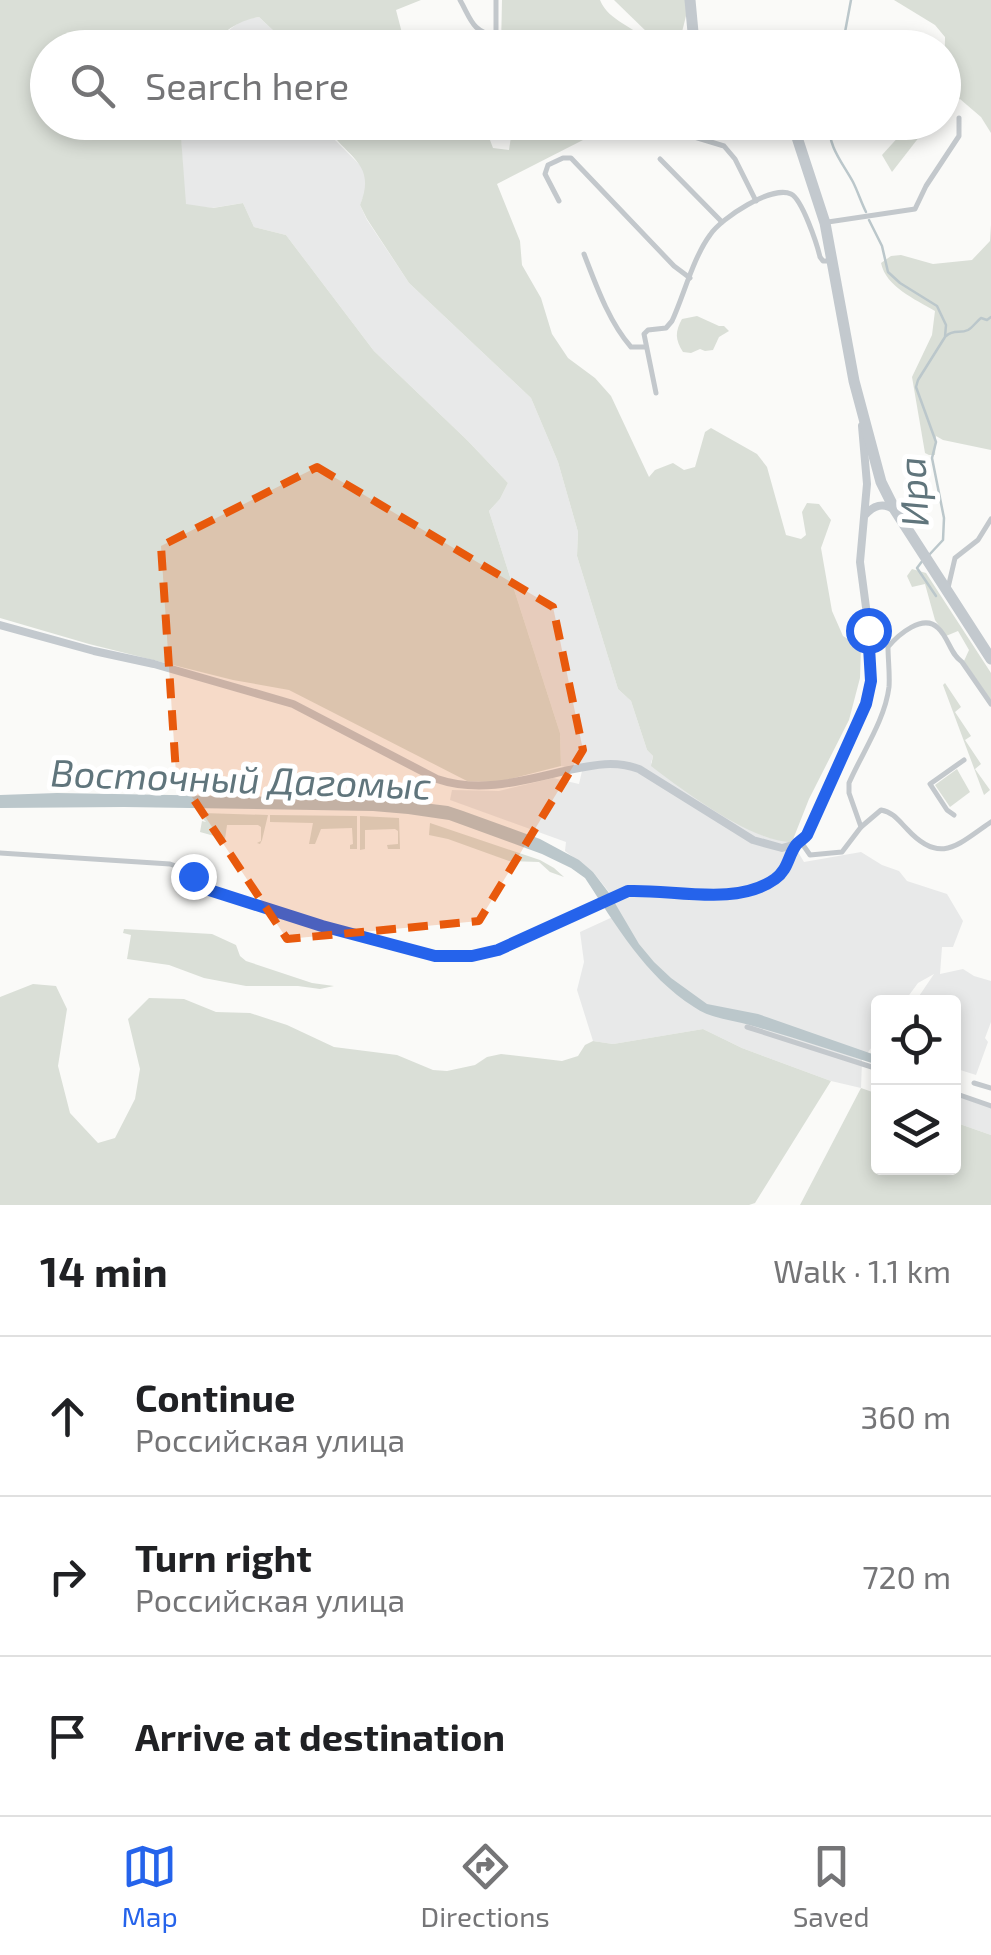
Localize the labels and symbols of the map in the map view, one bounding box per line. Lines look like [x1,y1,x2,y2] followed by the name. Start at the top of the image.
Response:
[887,456,937,528] water label: Ира
[846,608,892,654] route start
[50,748,432,808] water label: Восточный Дагомыс
[171,854,217,900] route end

